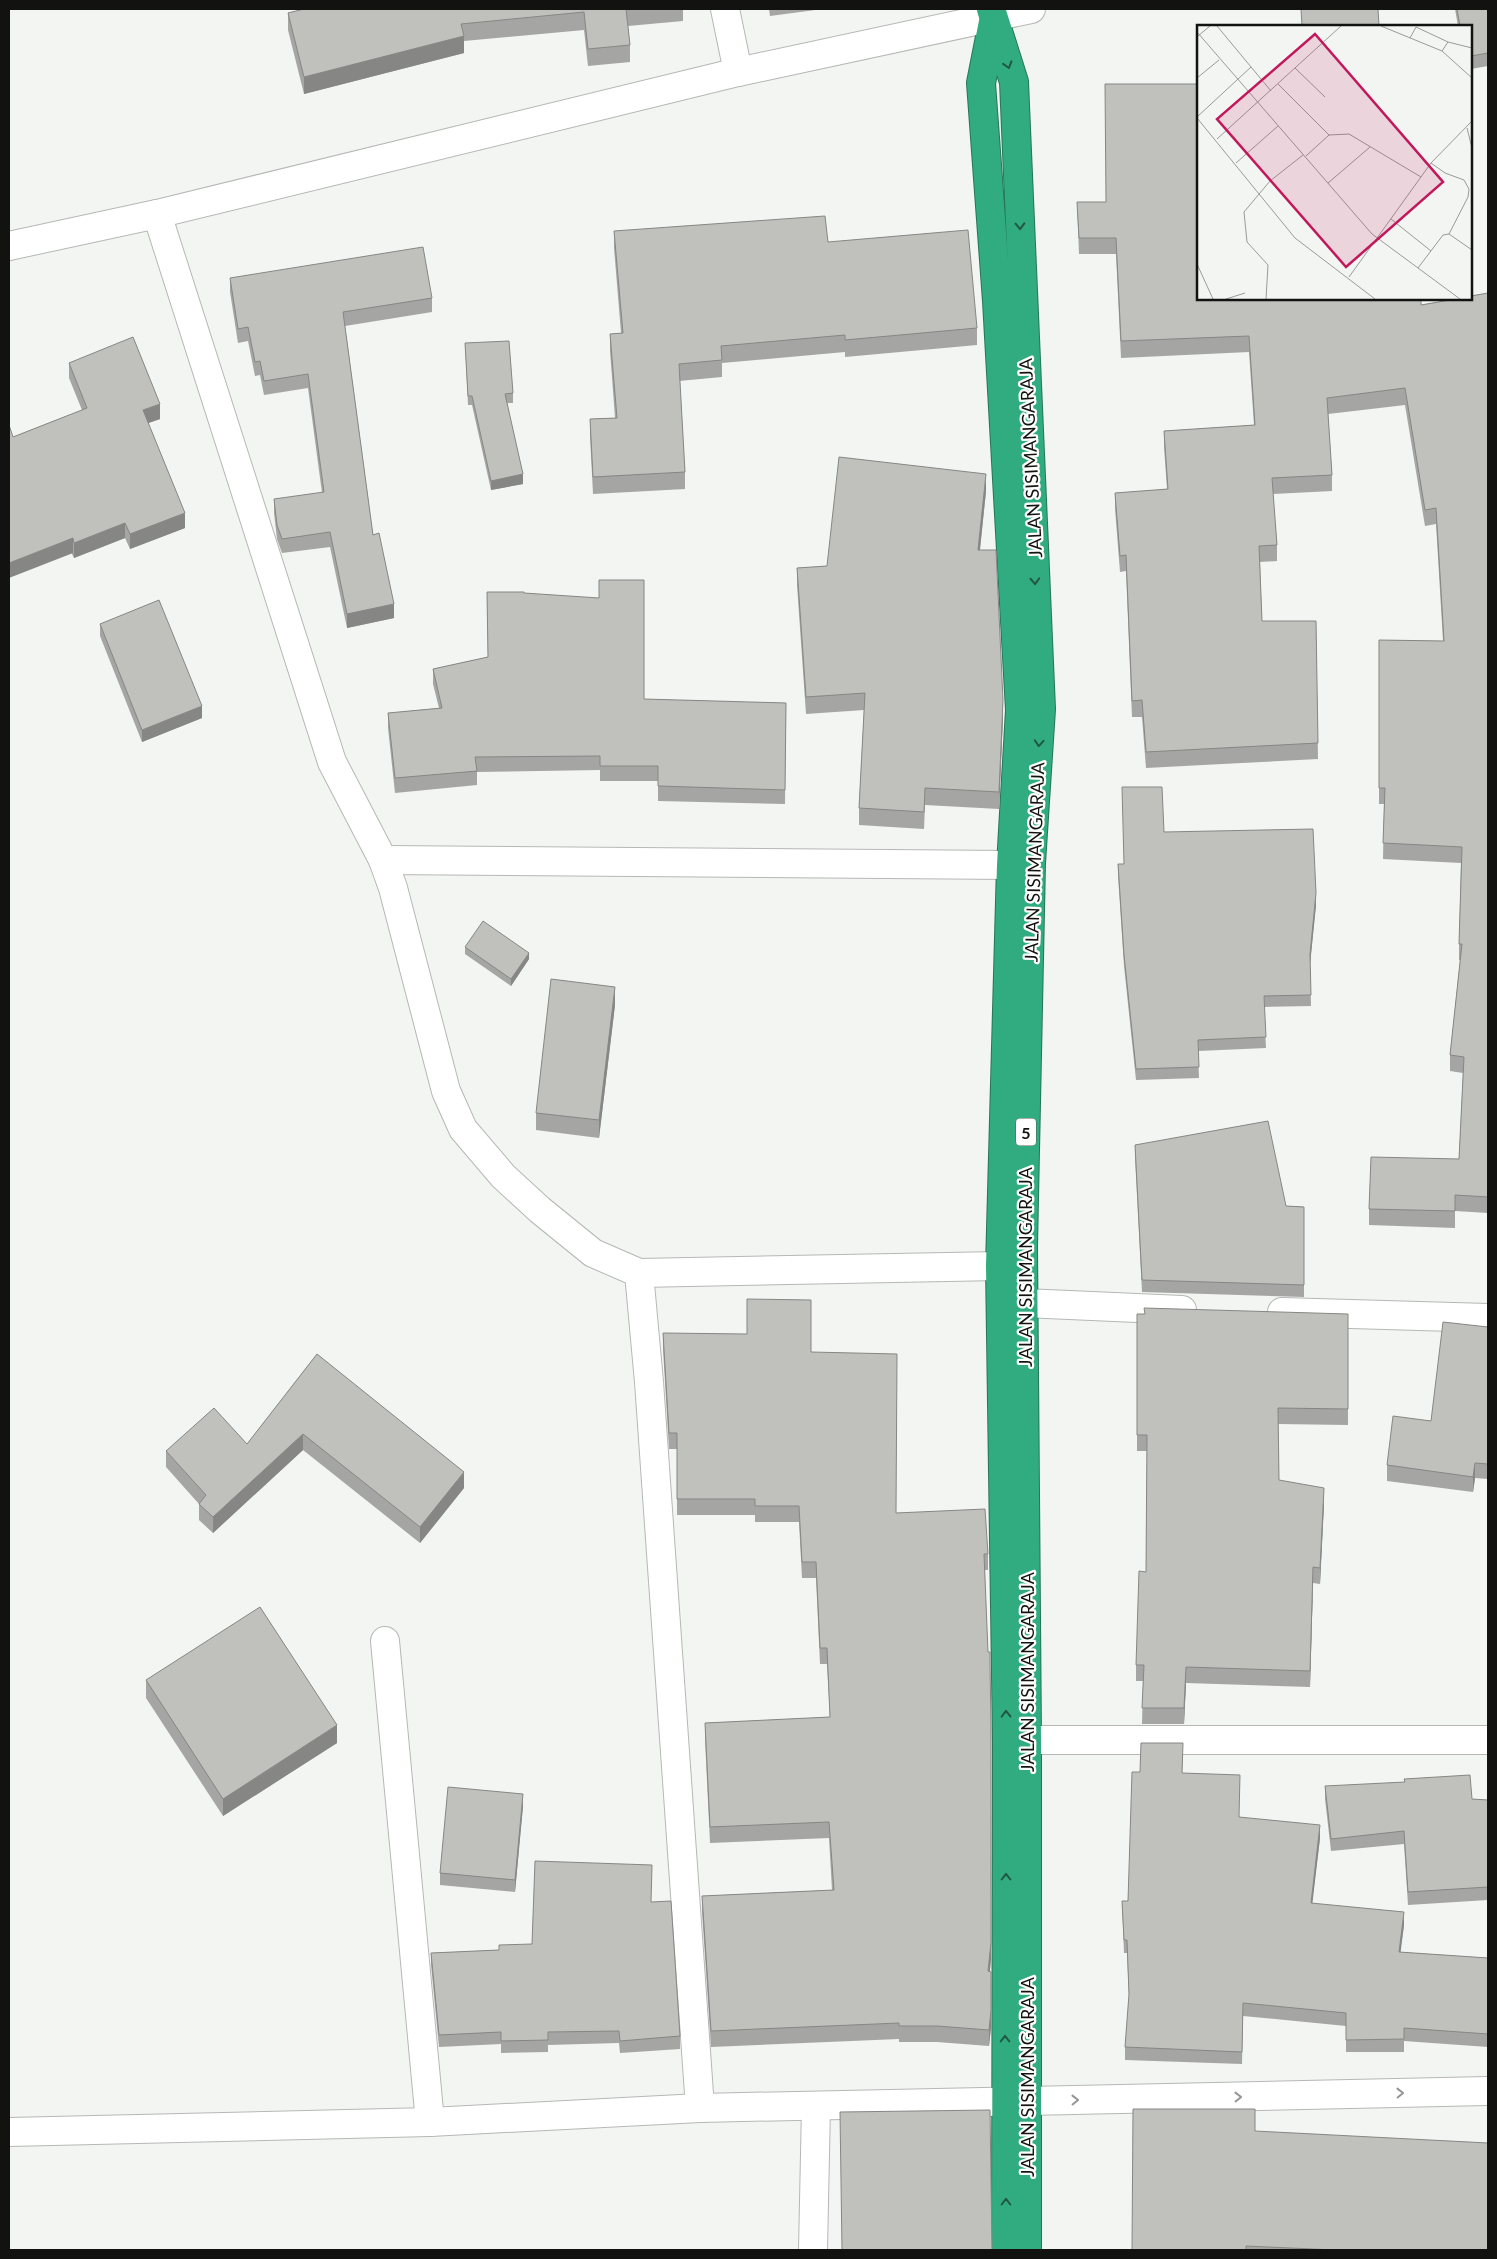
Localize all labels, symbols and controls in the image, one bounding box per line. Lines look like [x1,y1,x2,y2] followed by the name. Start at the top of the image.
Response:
[1197,25,1472,300] inset map
[1002,60,1012,68] one-way arrow
[1014,222,1025,230] one-way arrow
[1014,357,1046,558] street label: JALAN SISIMANGARAJA
[1030,577,1041,585] one-way arrow
[1034,739,1045,747] one-way arrow
[1020,761,1049,962] street label: JALAN SISIMANGARAJA
[1016,1118,1036,1146] road number: 5
[1014,1166,1036,1367] street label: JALAN SISIMANGARAJA
[1016,1571,1038,1772] street label: JALAN SISIMANGARAJA
[1001,1710,1011,1718] one-way arrow
[1001,1872,1011,1880] one-way arrow
[1016,1976,1038,2177] street label: JALAN SISIMANGARAJA
[1000,2035,1010,2042] one-way arrow
[1396,2088,1404,2098] one-way arrow
[1234,2091,1242,2102] one-way arrow
[1072,2095,1079,2105] one-way arrow
[1000,2197,1011,2205] one-way arrow

